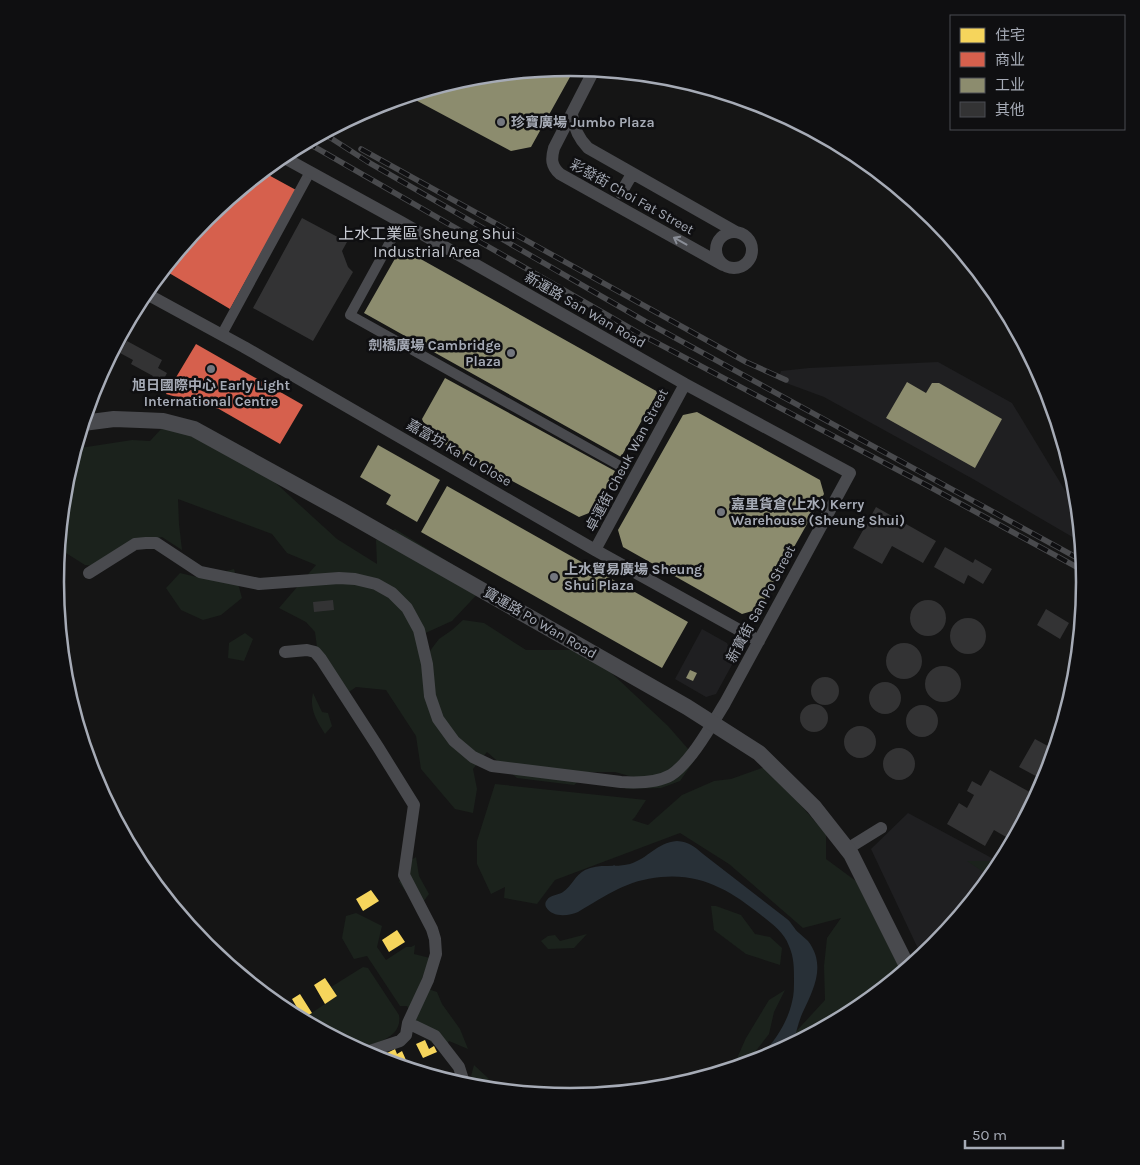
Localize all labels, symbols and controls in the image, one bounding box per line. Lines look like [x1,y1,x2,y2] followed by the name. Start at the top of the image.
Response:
[950,15,1125,130] legend
[995,26,1025,44] text: 住宅
[995,51,1025,69] text: 商业
[995,76,1025,94] text: 工业
[995,101,1025,119] text: 其他
[511,114,655,131] place label: 珍寶廣場 Jumbo Plaza
[495,116,507,128] marker: 珍寶廣場 Jumbo Plaza
[567,156,697,238] street label: 彩發街 Choi Fat Street
[338,224,516,261] district label: 上水工業區 Sheung Shui Industrial Area
[673,236,688,246] one-way arrow
[521,268,649,352] street label: 新運路 San Wan Road
[368,337,501,370] place label: 劍橋廣場 Cambridge Plaza
[505,347,517,359] marker: 劍橋廣場 Cambridge Plaza
[205,363,217,375] marker: 旭日國際中心 Early Light International Centre
[132,377,291,410] place label: 旭日國際中心 Early Light International Centre
[582,386,672,534] street label: 卓運街 Cheuk Wan Street
[403,416,515,490] street label: 嘉富坊 Ka Fu Close
[731,496,905,529] place label: 嘉里貨倉(上水) Kerry Warehouse (Sheung Shui)
[715,506,727,518] marker: 嘉里貨倉(上水) Kerry Warehouse (Sheung Shui)
[723,542,799,666] street label: 新寶街 San Po Street
[564,561,702,594] place label: 上水貿易廣場 Sheung Shui Plaza
[548,571,560,583] marker: 上水貿易廣場 Sheung Shui Plaza
[480,584,600,662] street label: 寶運路 Po Wan Road
[965,1118,1062,1150] scale bar
[972,1126,1007,1144] text: 50 m

